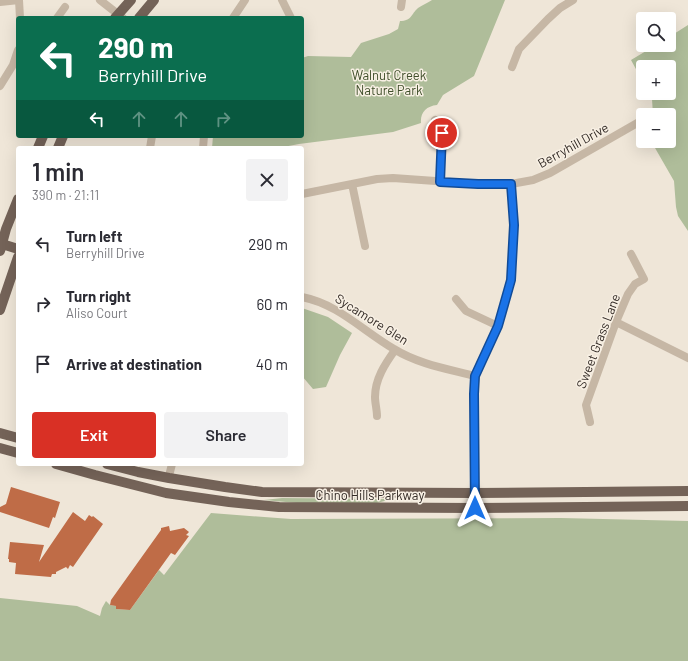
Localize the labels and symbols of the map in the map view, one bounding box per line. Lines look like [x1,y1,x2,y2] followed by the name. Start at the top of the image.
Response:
[352,67,427,98] park label: Walnut Creek Nature Park
[425,116,459,150] pin
[535,119,611,171] street label: Berryhill Drive
[332,290,412,348] street label: Sycamore Glen
[573,291,623,391] street label: Sweet Grass Lane
[316,487,424,503] street label: Chino Hills Parkway
[454,487,496,529] position arrow

